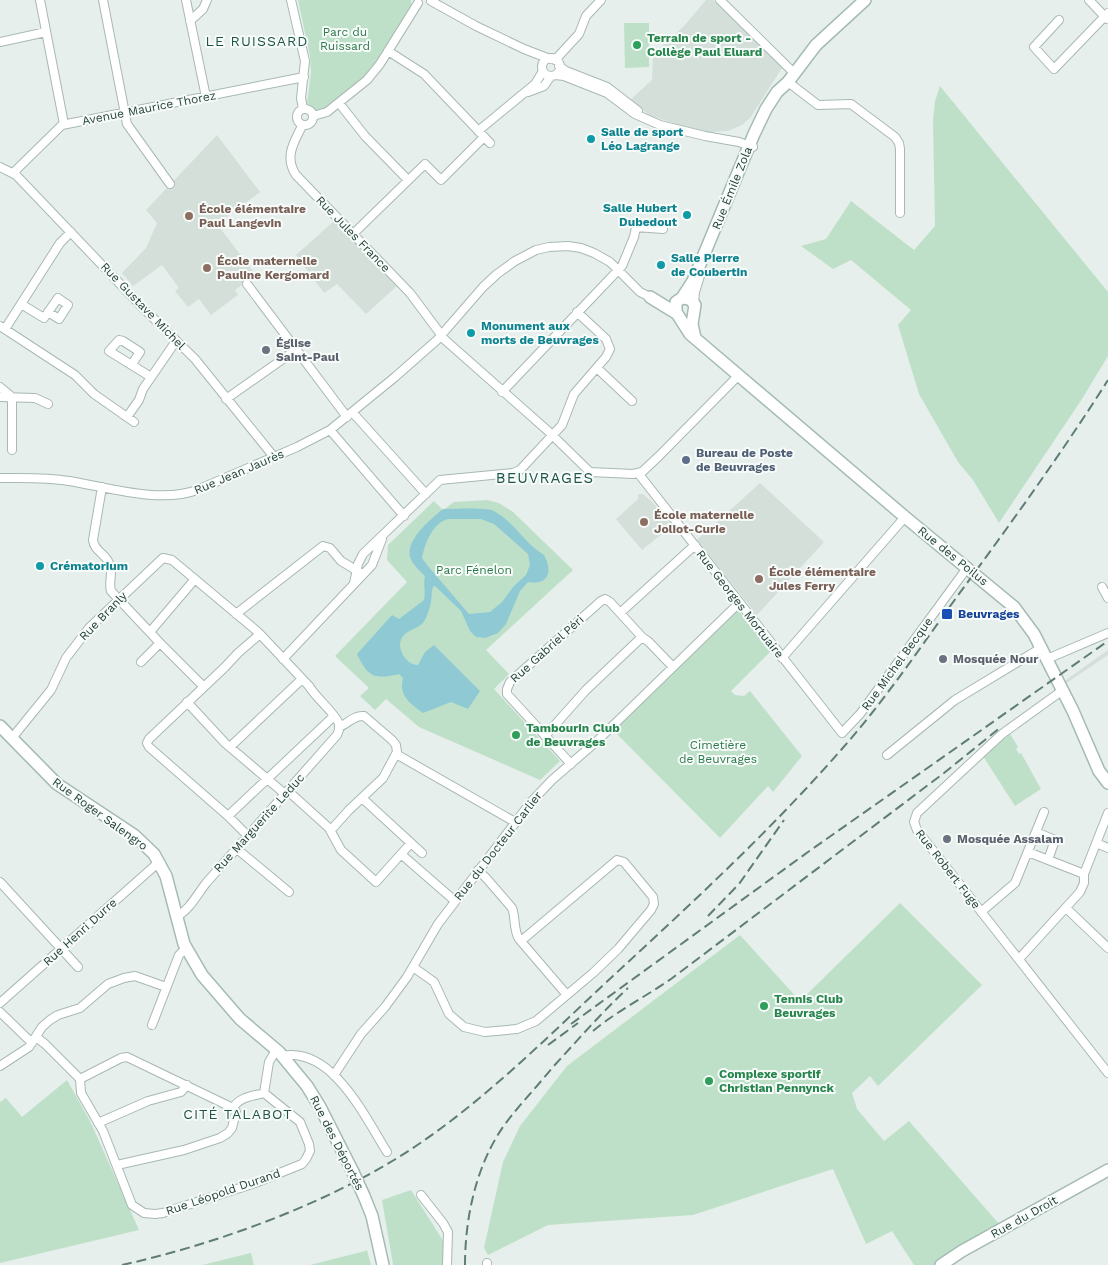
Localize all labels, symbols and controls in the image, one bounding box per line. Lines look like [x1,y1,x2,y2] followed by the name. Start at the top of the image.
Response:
[320,25,370,53] park label: Parc du Ruissard
[647,31,762,59] place label: Terrain de sport - Collège Paul Eluard
[206,33,308,49] district label: LE RUISSARD
[631,39,643,51] marker: Terrain de sport - Collège Paul Eluard
[81,88,217,128] street label: Avenue Maurice Thorez
[601,125,684,153] place label: Salle de sport Léo Lagrange
[585,133,597,145] marker: Salle de sport Léo Lagrange
[709,144,755,232] street label: Rue Émile Zola
[313,193,393,275] street label: Rue Jules France
[603,201,678,229] place label: Salle Hubert Dubedout
[199,202,306,230] place label: École élémentaire Paul Langevin
[681,209,693,221] marker: Salle Hubert Dubedout
[183,210,195,222] marker: École élémentaire Paul Langevin
[671,251,747,279] place label: Salle Pierre de Coubertin
[217,254,329,282] place label: École maternelle Pauline Kergomard
[655,259,667,271] marker: Salle Pierre de Coubertin
[98,260,188,353] street label: Rue Gustave Michel
[201,262,213,274] marker: École maternelle Pauline Kergomard
[481,319,600,347] place label: Monument aux morts de Beuvrages
[465,327,477,339] marker: Monument aux morts de Beuvrages
[276,336,339,364] place label: Église Saint-Paul
[260,344,272,356] marker: Église Saint-Paul
[696,446,793,474] place label: Bureau de Poste de Beuvrages
[192,447,286,497] street label: Rue Jean Jaurès
[680,454,692,466] marker: Bureau de Poste de Beuvrages
[496,469,594,487] district label: BEUVRAGES
[654,508,754,536] place label: École maternelle Joliot-Curie
[638,516,650,528] marker: École maternelle Joliot-Curie
[915,523,991,589] street label: Rue des Poilus
[693,547,787,661] street label: Rue Georges Mortuaire
[50,559,128,573] place label: Crématorium
[34,560,46,572] marker: Crématorium
[436,563,512,577] park label: Parc Fénelon
[769,565,876,593] place label: École élémentaire Jules Ferry
[753,573,765,585] marker: École élémentaire Jules Ferry
[76,588,130,643] street label: Rue Branly
[940,607,954,621] marker: Beuvrages
[958,607,1020,621] place label: Beuvrages
[507,612,587,686] street label: Rue Gabriel Péri
[859,615,935,713] street label: Rue Michel Becque
[953,652,1039,666] place label: Mosquée Nour
[937,653,949,665] marker: Mosquée Nour
[526,721,620,749] place label: Tambourin Club de Beuvrages
[510,729,522,741] marker: Tambourin Club de Beuvrages
[679,738,757,766] park label: Cimetière de Beuvrages
[211,770,307,875] street label: Rue Marguerite Leduc
[50,775,150,853] street label: Rue Roger Salengro
[451,789,545,903] street label: Rue du Docteur Carlier
[913,827,983,912] street label: Rue Robert Fuge
[957,832,1064,846] place label: Mosquée Assalam
[941,833,953,845] marker: Mosquée Assalam
[40,895,120,969] street label: Rue Henri Durre
[774,992,843,1020] place label: Tennis Club Beuvrages
[758,1000,770,1012] marker: Tennis Club Beuvrages
[719,1067,835,1095] place label: Complexe sportif Christian Pennynck
[703,1075,715,1087] marker: Complexe sportif Christian Pennynck
[307,1093,367,1193] street label: Rue des Déportés
[183,1106,293,1122] district label: CITÉ TALABOT
[164,1166,282,1218] street label: Rue Léopold Durand
[988,1193,1060,1241] street label: Rue du Droit

